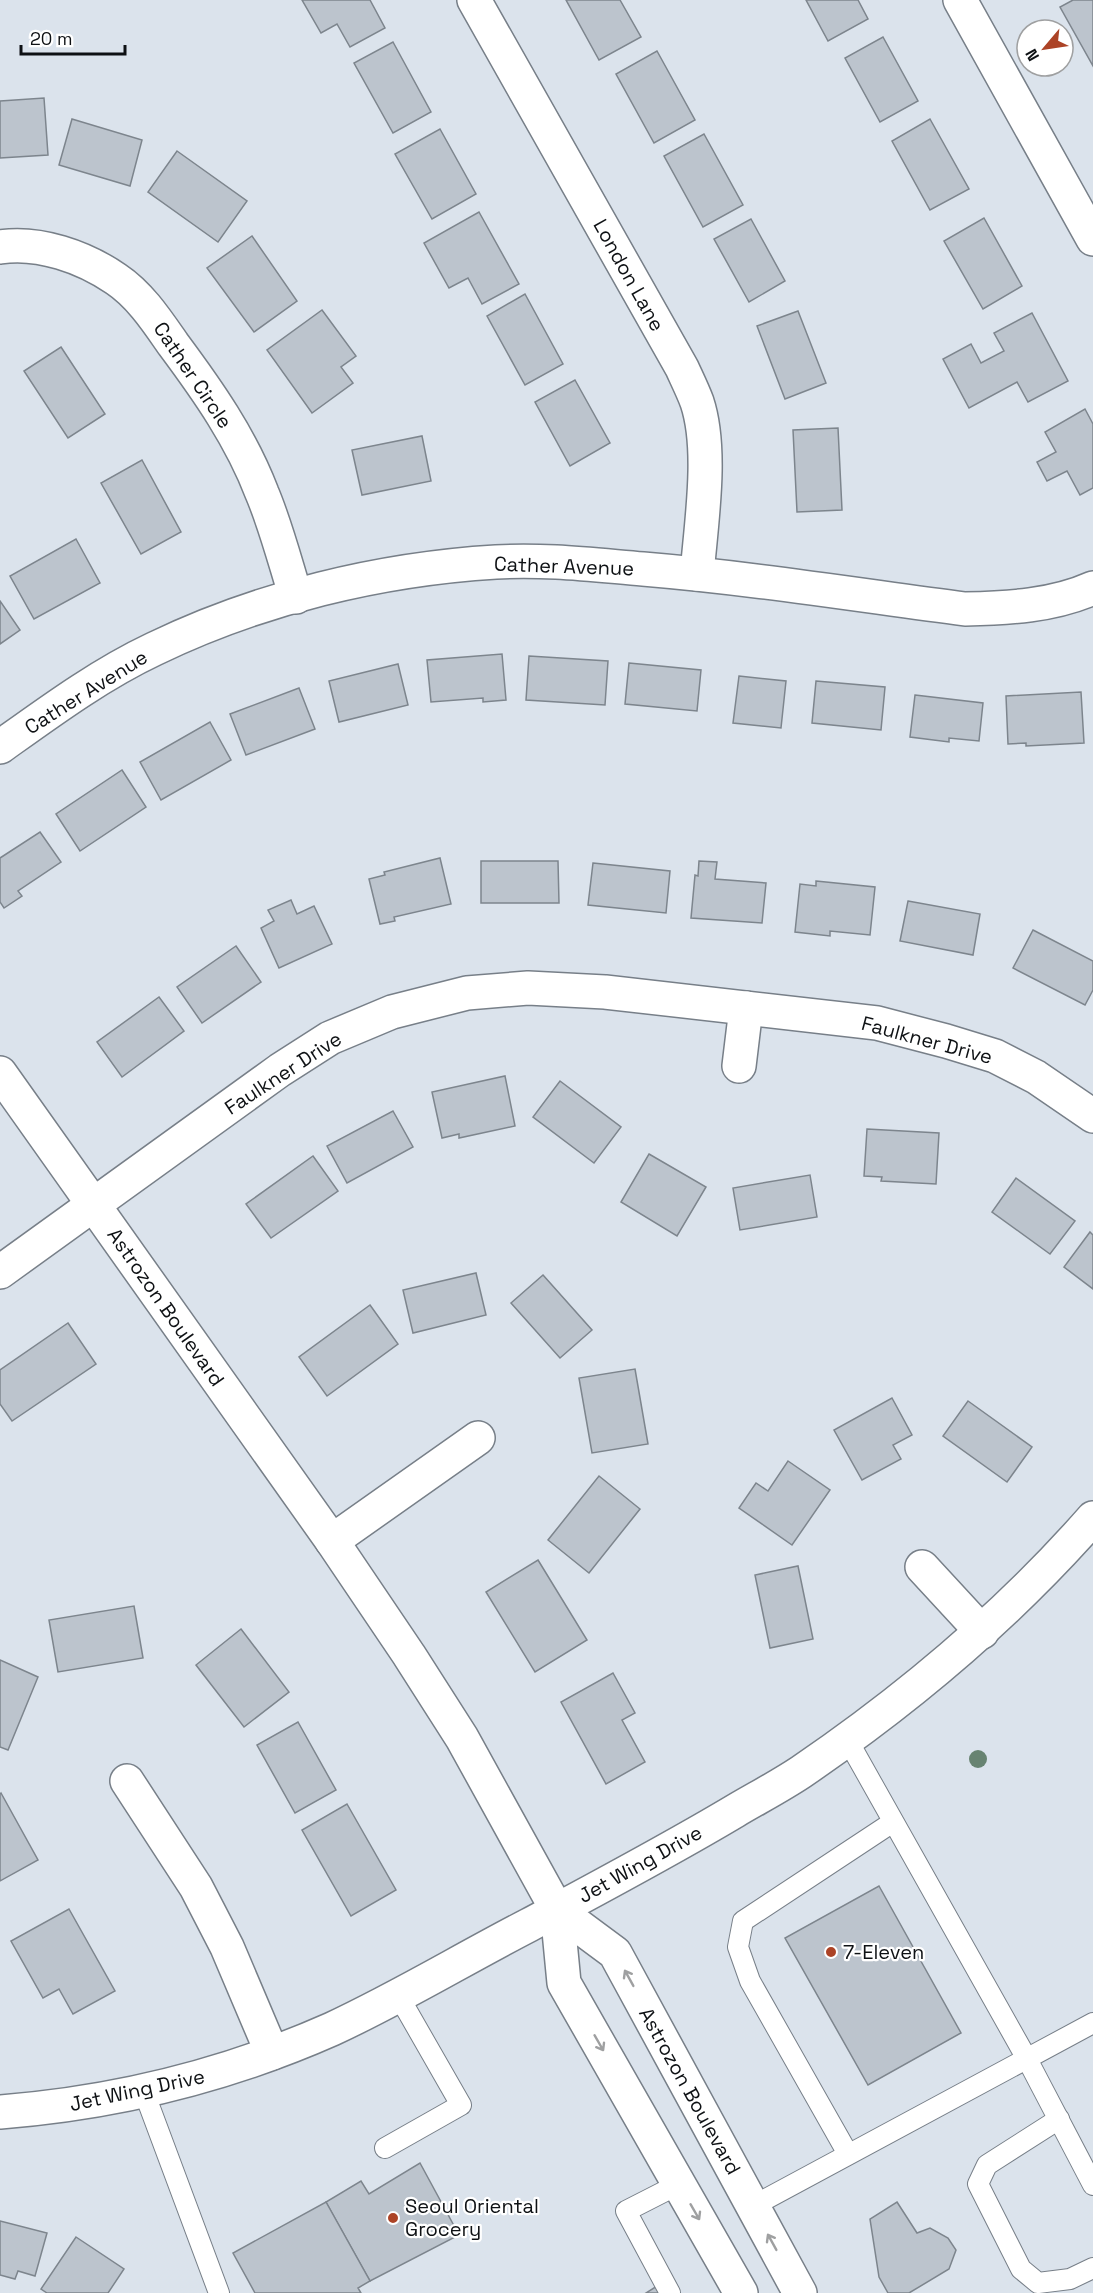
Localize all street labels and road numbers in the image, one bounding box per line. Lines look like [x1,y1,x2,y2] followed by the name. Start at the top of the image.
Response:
[587,214,671,336] street label: London Lane
[148,317,238,433] street label: Cather Circle
[494,551,634,581] street label: Cather Avenue
[20,644,152,740] street label: Cather Avenue
[859,1010,995,1070] street label: Faulkner Drive
[220,1025,346,1121] street label: Faulkner Drive
[102,1223,230,1391] street label: Astrozon Boulevard
[574,1819,706,1909] street label: Jet Wing Drive
[633,2003,747,2179] street label: Astrozon Boulevard
[67,2063,207,2117] street label: Jet Wing Drive

